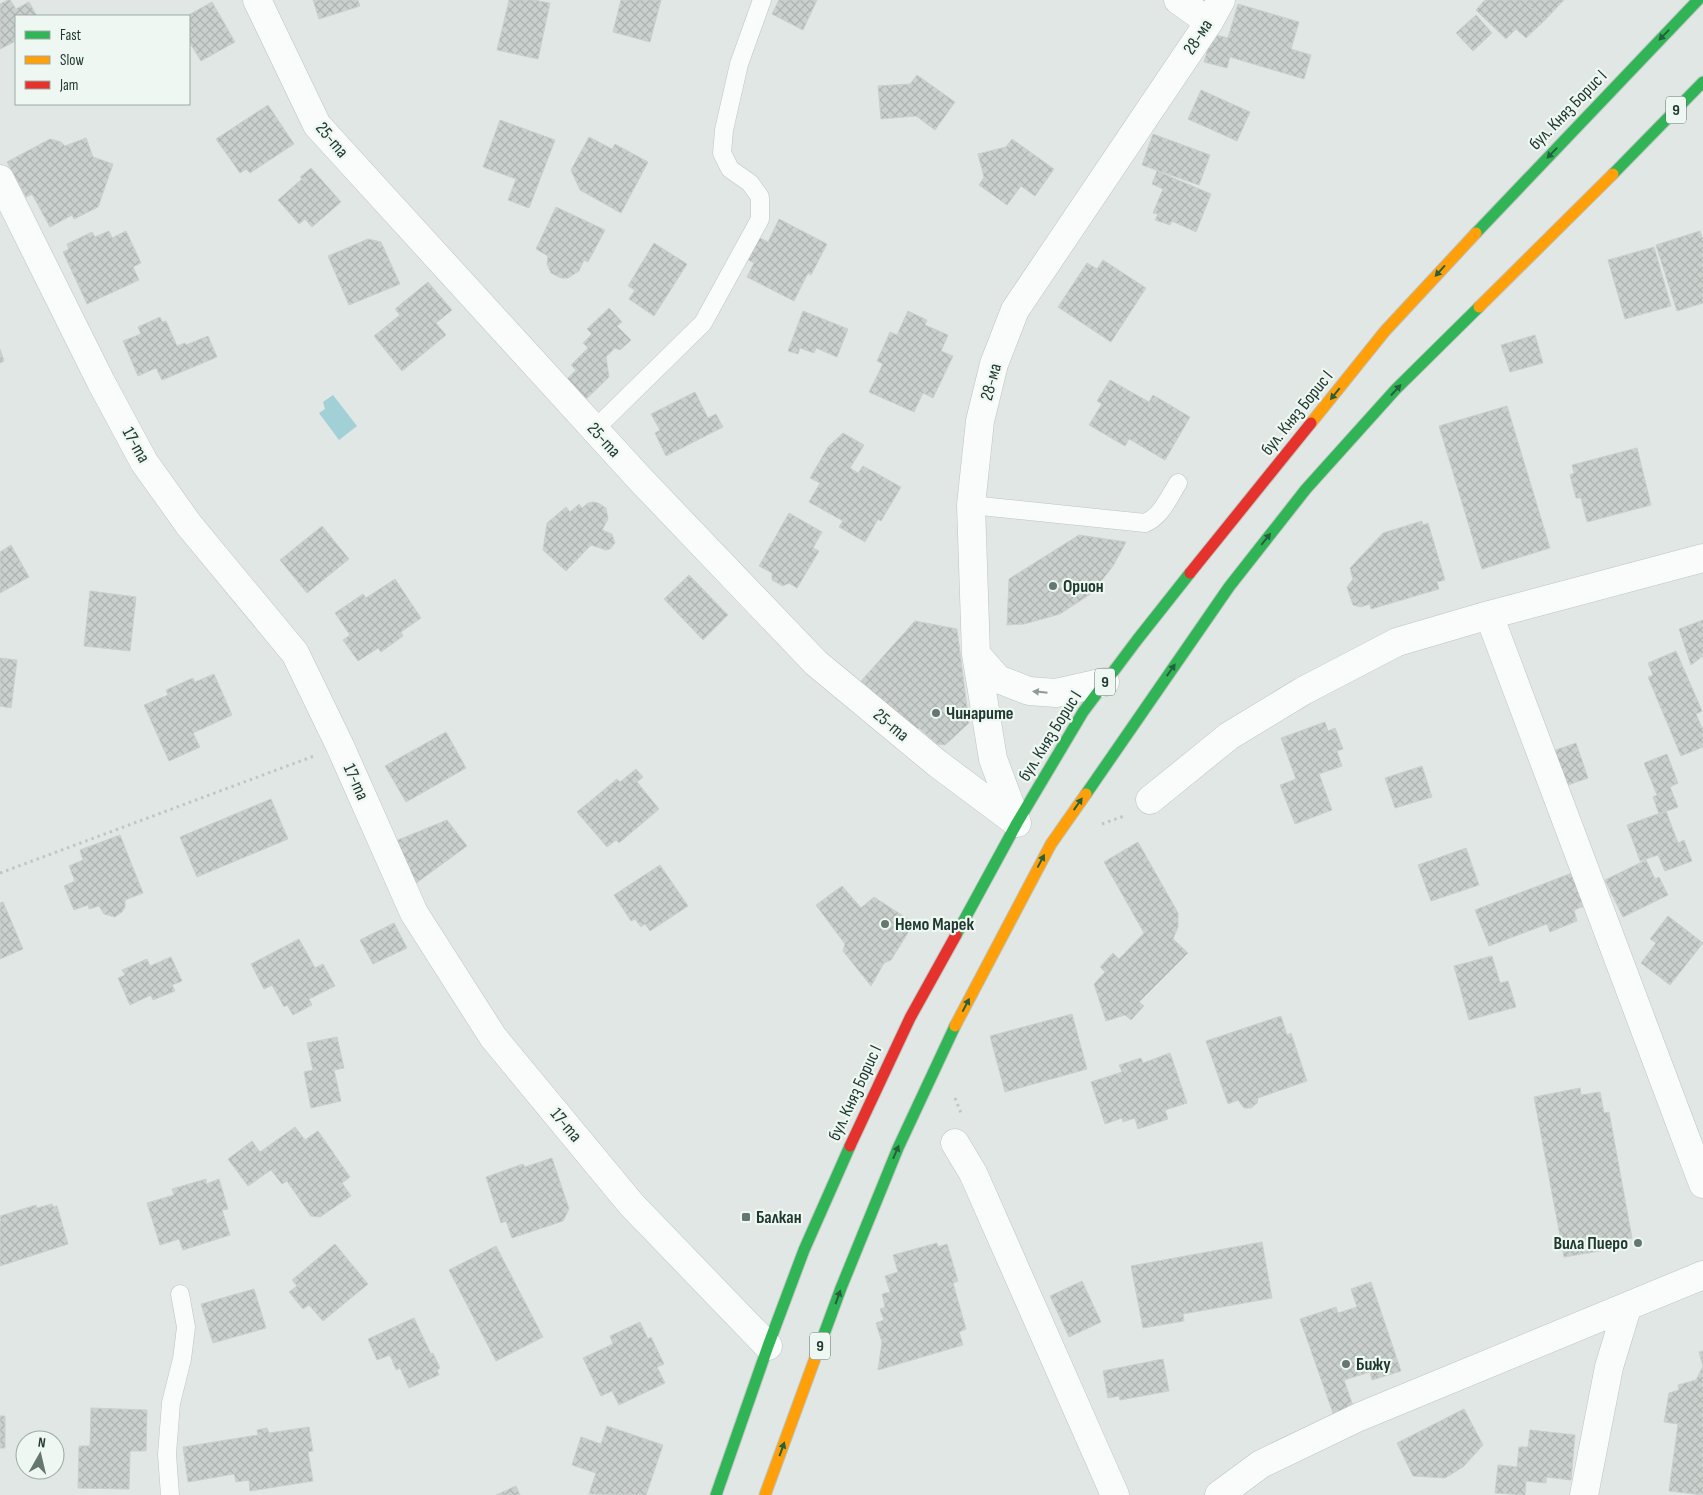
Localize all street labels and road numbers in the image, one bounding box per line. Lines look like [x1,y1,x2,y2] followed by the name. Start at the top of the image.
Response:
[1179,15,1217,59] street label: 28-ма
[1525,66,1611,154] street label: бул. Княз Борис I
[1666,96,1686,124] road number: 9
[311,118,353,162] street label: 25-та
[976,361,1006,403] street label: 28-ма
[1256,366,1338,460] street label: бул. Княз Борис I
[583,418,625,462] street label: 25-та
[118,423,154,467] street label: 17-та
[1095,669,1115,696] road number: 9
[1014,687,1086,785] street label: бул. Княз Борис I
[869,704,913,746] street label: 25-та
[339,761,373,804] street label: 17-та
[824,1042,886,1144] street label: бул. Княз Борис I
[546,1104,586,1146] street label: 17-та
[810,1332,830,1360] road number: 9

